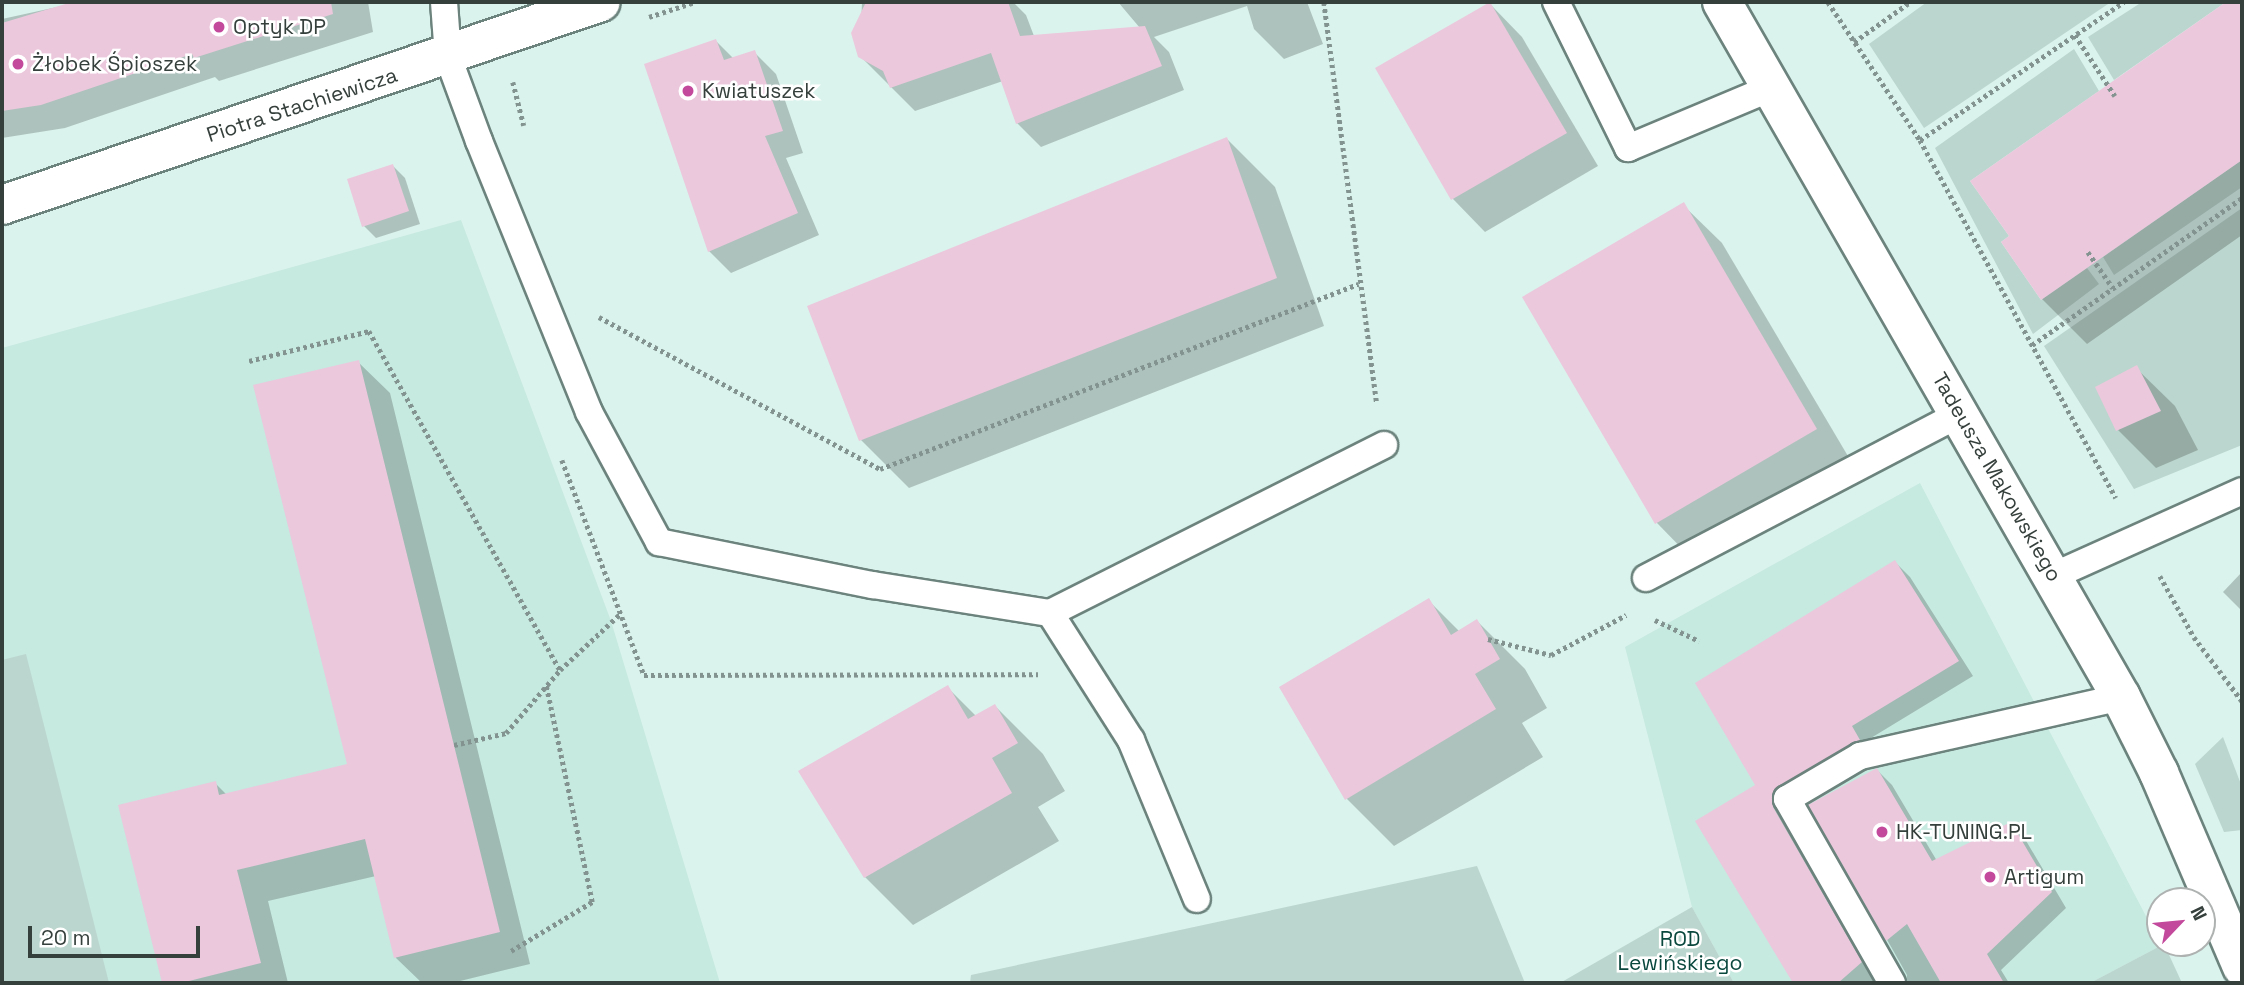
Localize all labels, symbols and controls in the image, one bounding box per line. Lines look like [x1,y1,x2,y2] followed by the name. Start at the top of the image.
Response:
[233,14,326,40] place label: Optyk DP
[211,19,227,35] marker: Optyk DP
[32,51,197,77] place label: Żłobek Śpioszek
[10,56,26,72] marker: Żłobek Śpioszek
[203,62,401,148] street label: Piotra Stachiewicza
[702,78,816,104] place label: Kwiatuszek
[680,83,696,99] marker: Kwiatuszek
[1927,368,2067,586] street label: Tadeusza Makowskiego
[1896,819,2032,845] place label: HK-TUNING.PL
[1874,824,1890,840] marker: HK-TUNING.PL
[2004,864,2084,890] place label: Artigum
[1982,869,1998,885] marker: Artigum
[2146,887,2216,957] north arrow
[2184,902,2213,925] text: N
[32,912,203,956] scale bar
[41,924,91,951] text: 20 m
[1618,926,1742,976] park label: ROD Lewińskiego

